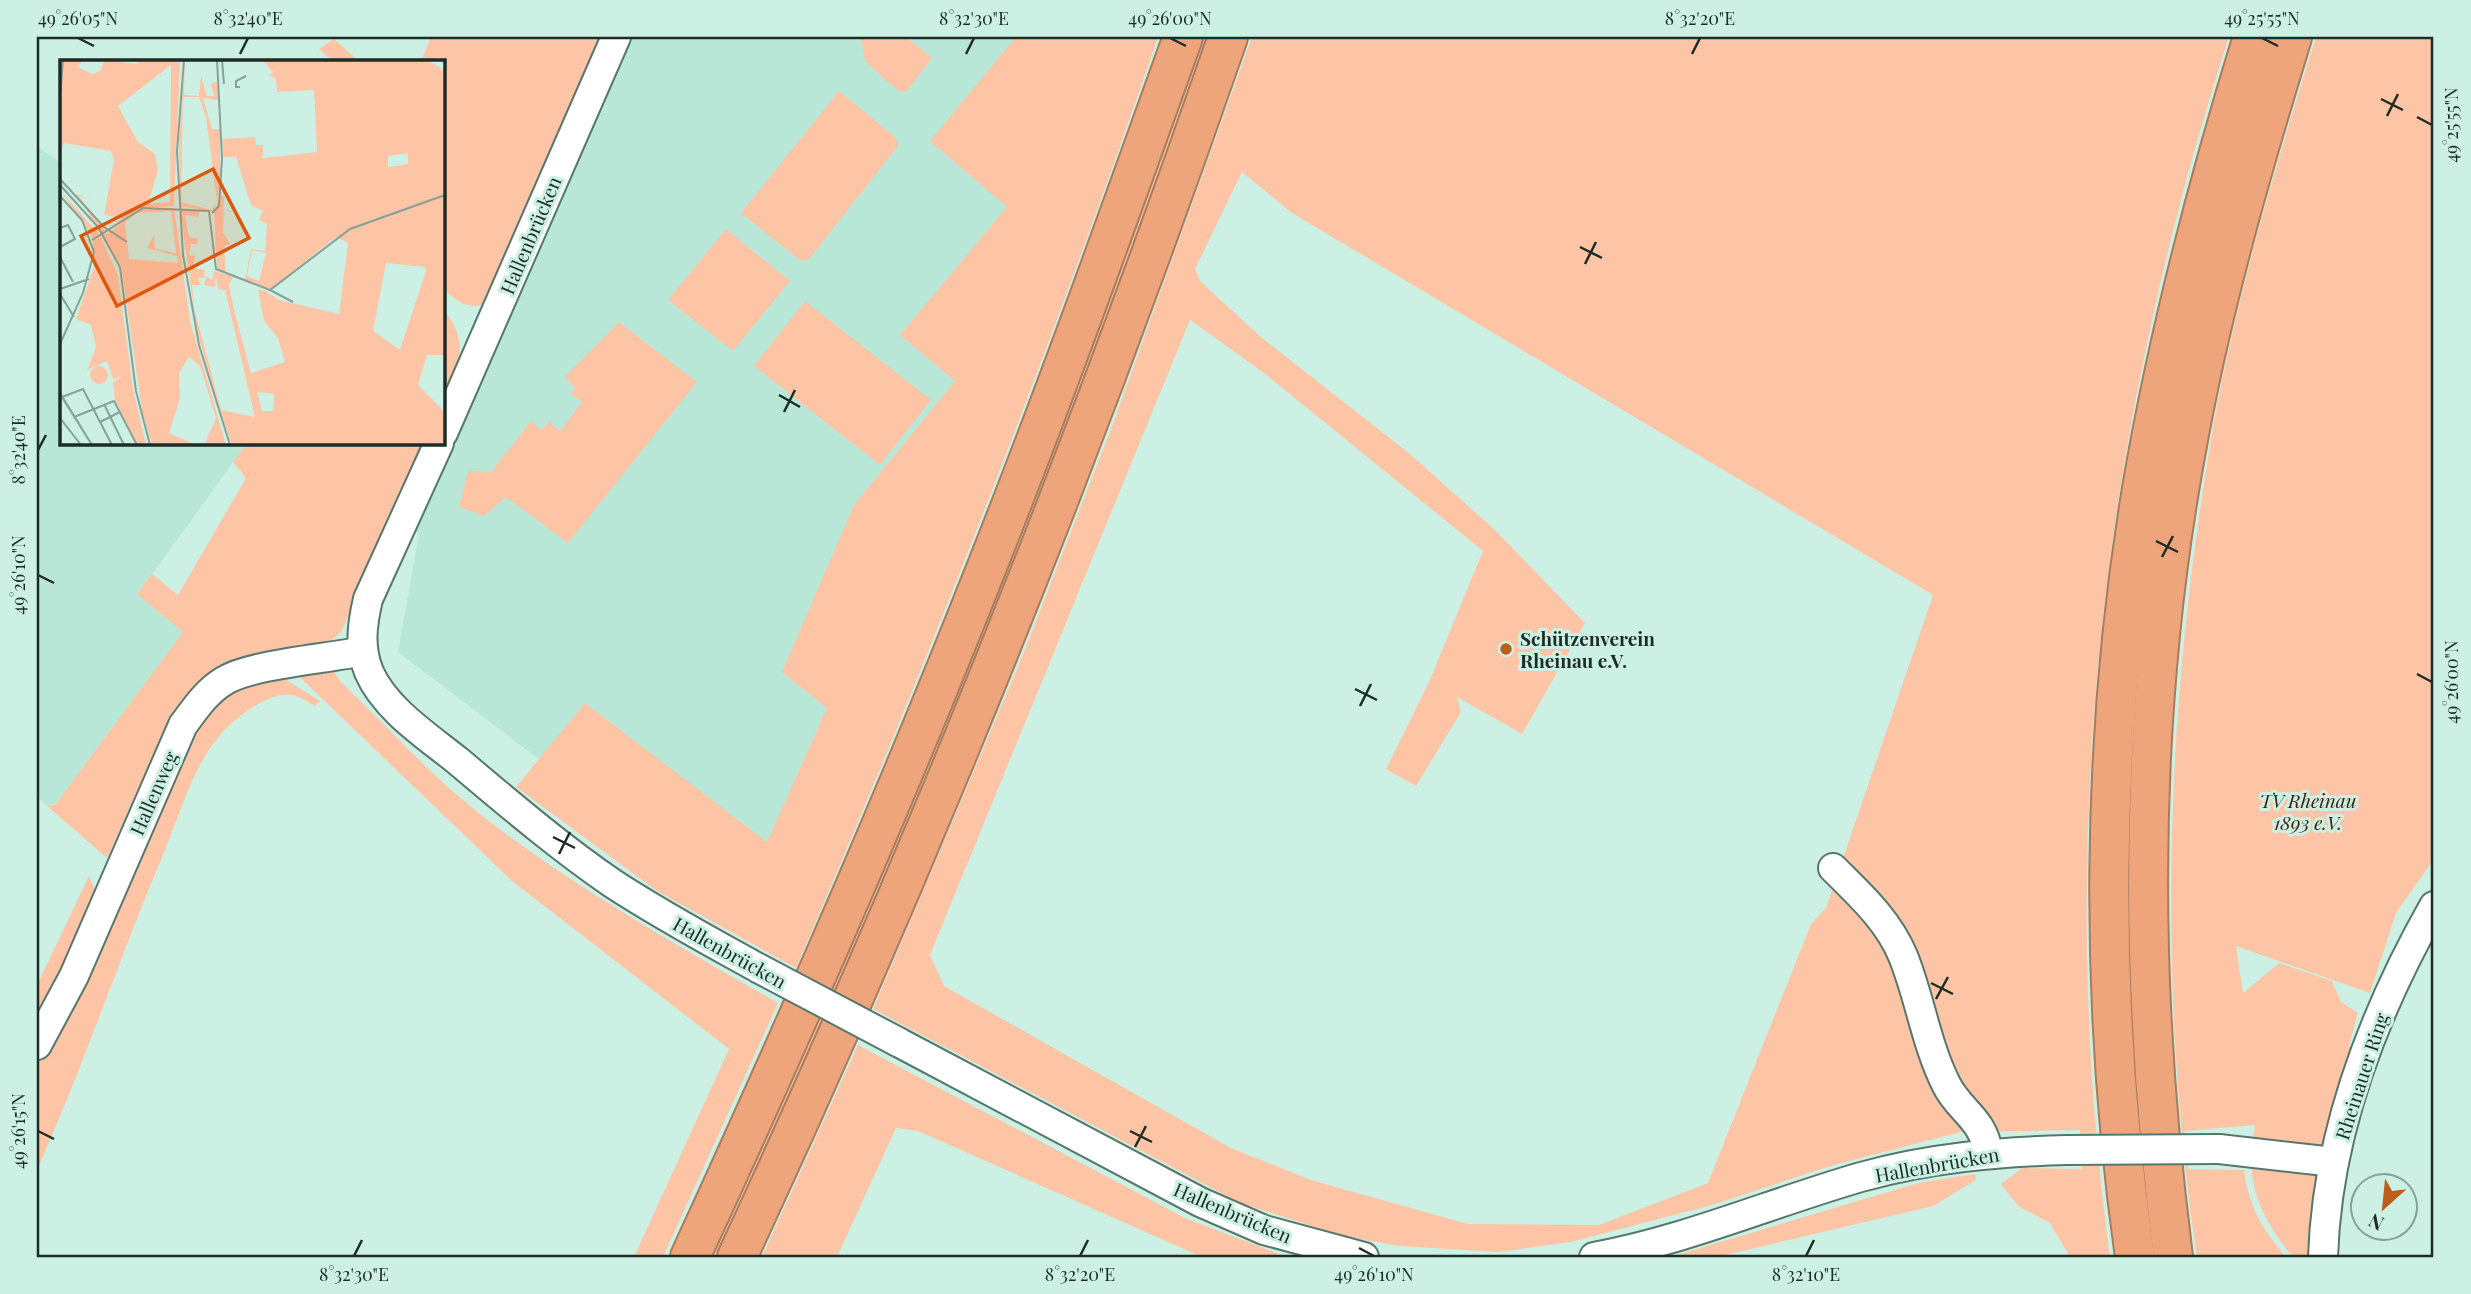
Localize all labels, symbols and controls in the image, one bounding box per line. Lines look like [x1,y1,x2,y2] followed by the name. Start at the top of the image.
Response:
[38,6,118,30] text: 49°26'05"N
[213,6,283,30] text: 8°32'40"E
[939,6,1009,30] text: 8°32'30"E
[1128,6,1212,30] text: 49°26'00"N
[1665,6,1735,30] text: 8°32'20"E
[2224,6,2300,30] text: 49°25'55"N
[60,60,444,444] inset map
[2439,87,2463,163] text: 49°25'55"N
[493,171,567,298] street label: Hallenbrücken
[6,415,30,485] text: 8°32'40"E
[6,535,30,615] text: 49°26'10"N
[1520,625,1655,673] place label: Schützenverein Rheinau e.V.
[2439,640,2463,724] text: 49°26'00"N
[1498,641,1514,657] marker: Schützenverein Rheinau e.V.
[123,747,183,839] street label: Hallenweg
[2259,787,2357,835] park label: TV Rheinau 1893 e.V.
[669,910,792,994] street label: Hallenbrücken
[2328,1009,2394,1143] street label: Rheinauer Ring
[6,1093,30,1169] text: 49°26'15"N
[1873,1140,2002,1188] street label: Hallenbrücken
[2348,1172,2418,1242] north arrow
[1170,1175,1297,1249] street label: Hallenbrücken
[2364,1208,2388,1238] text: N
[319,1262,389,1286] text: 8°32'30"E
[1045,1262,1115,1286] text: 8°32'20"E
[1334,1262,1414,1286] text: 49°26'10"N
[1772,1262,1840,1286] text: 8°32'10"E

